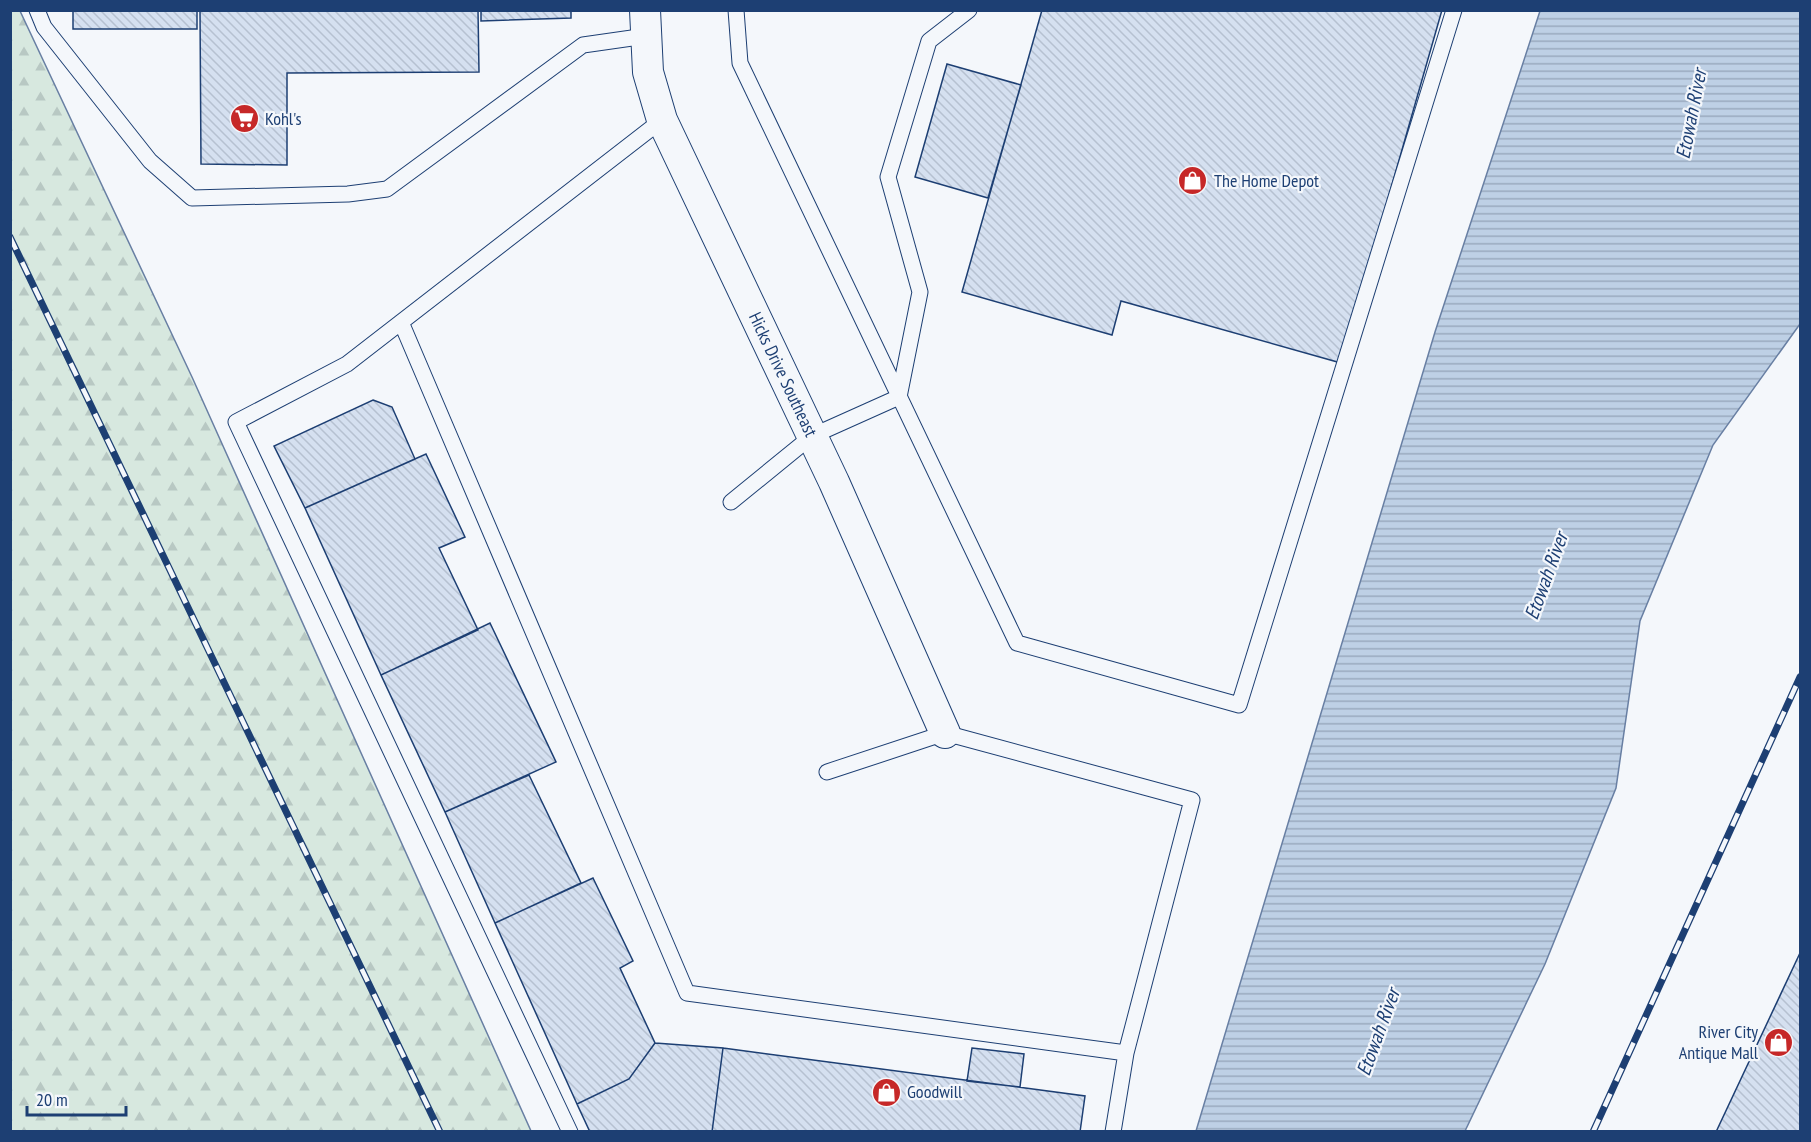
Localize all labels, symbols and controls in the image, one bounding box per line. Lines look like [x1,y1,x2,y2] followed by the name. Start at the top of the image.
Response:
[1670,65,1713,161] water label: Etowah River
[228,103,260,135] supermarket icon: Kohl's
[265,107,301,130] place label: Kohl's
[1177,165,1209,197] shop icon: The Home Depot
[1214,169,1319,192] place label: The Home Depot
[744,308,823,441] street label: Hicks Drive Southeast
[1518,527,1575,623] water label: Etowah River
[1350,983,1407,1079] water label: Etowah River
[1679,1020,1759,1064] place label: River City Antique Mall
[1763,1026,1795,1058] shop icon: River City Antique Mall
[870,1076,902,1108] shop icon: Goodwill
[27,1079,126,1117] scale bar
[907,1080,963,1103] place label: Goodwill
[36,1088,68,1111] text: 20 m

